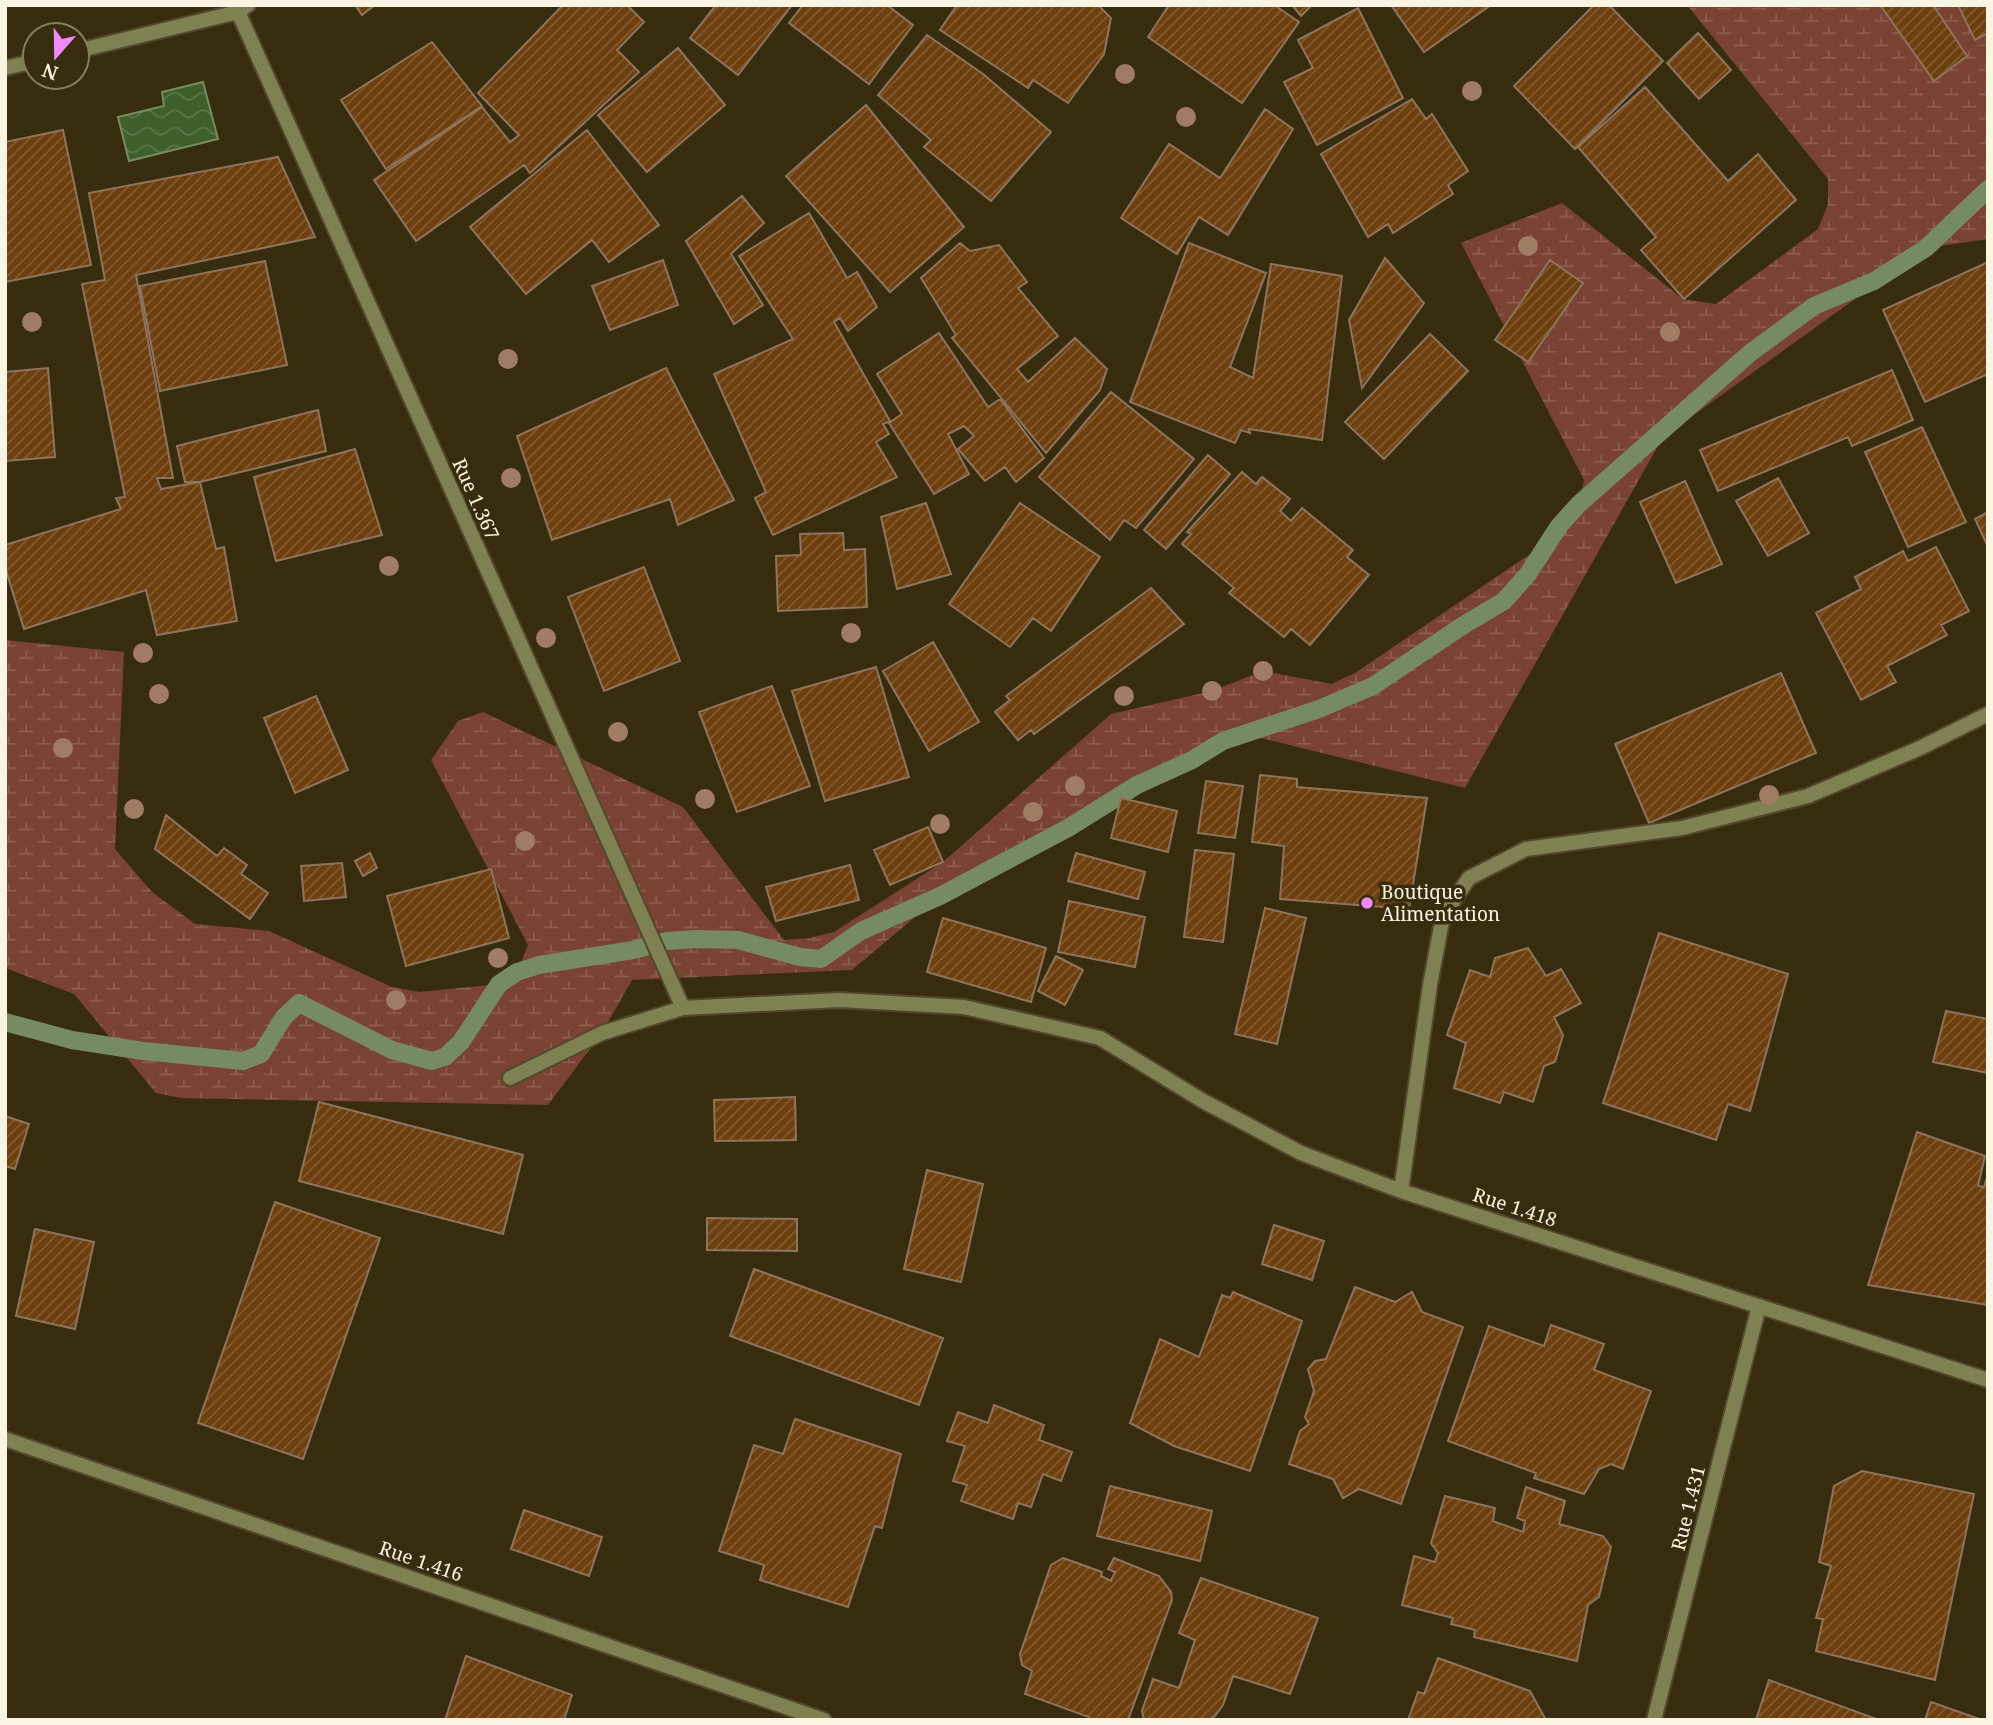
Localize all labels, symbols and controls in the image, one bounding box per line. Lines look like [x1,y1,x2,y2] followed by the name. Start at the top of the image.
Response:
[21,21,91,91] north arrow
[39,57,62,87] text: N
[446,454,506,544] street label: Rue 1.367
[1381,879,1500,927] place label: Boutique Alimentation
[1359,895,1375,911] marker: Boutique Alimentation
[1470,1181,1560,1233] street label: Rue 1.418
[1665,1463,1711,1553] street label: Rue 1.431
[376,1535,466,1587] street label: Rue 1.416

